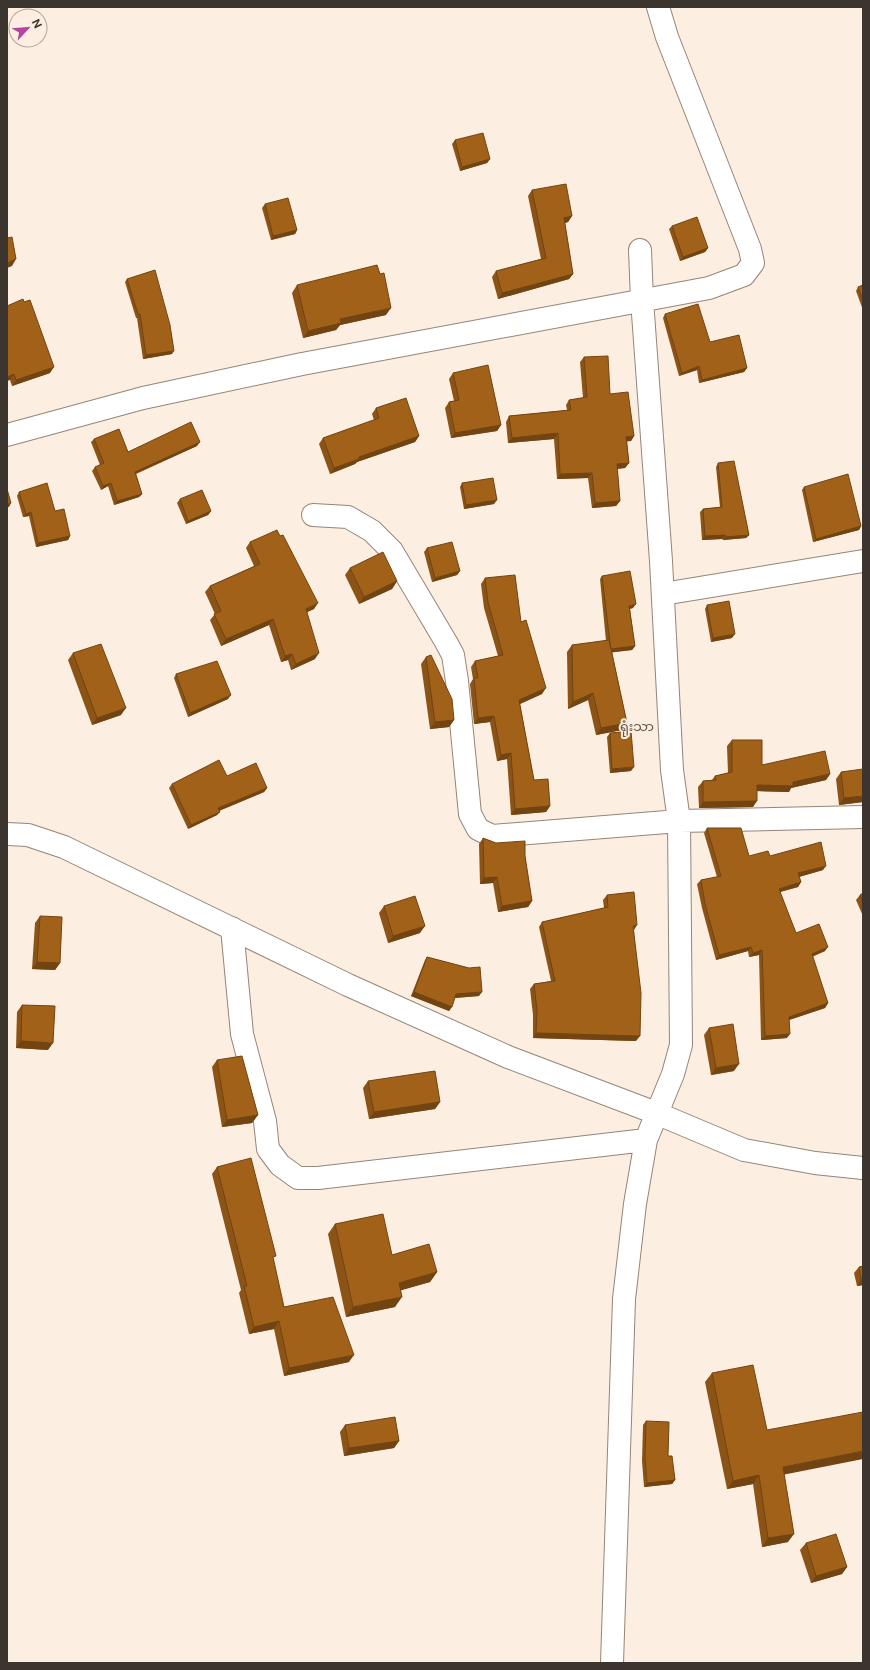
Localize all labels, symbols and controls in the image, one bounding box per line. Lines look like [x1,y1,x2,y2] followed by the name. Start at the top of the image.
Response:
[8,8,48,48] north arrow
[30,17,44,30] text: N
[620,719,654,737] district label: ရုံးသာ

